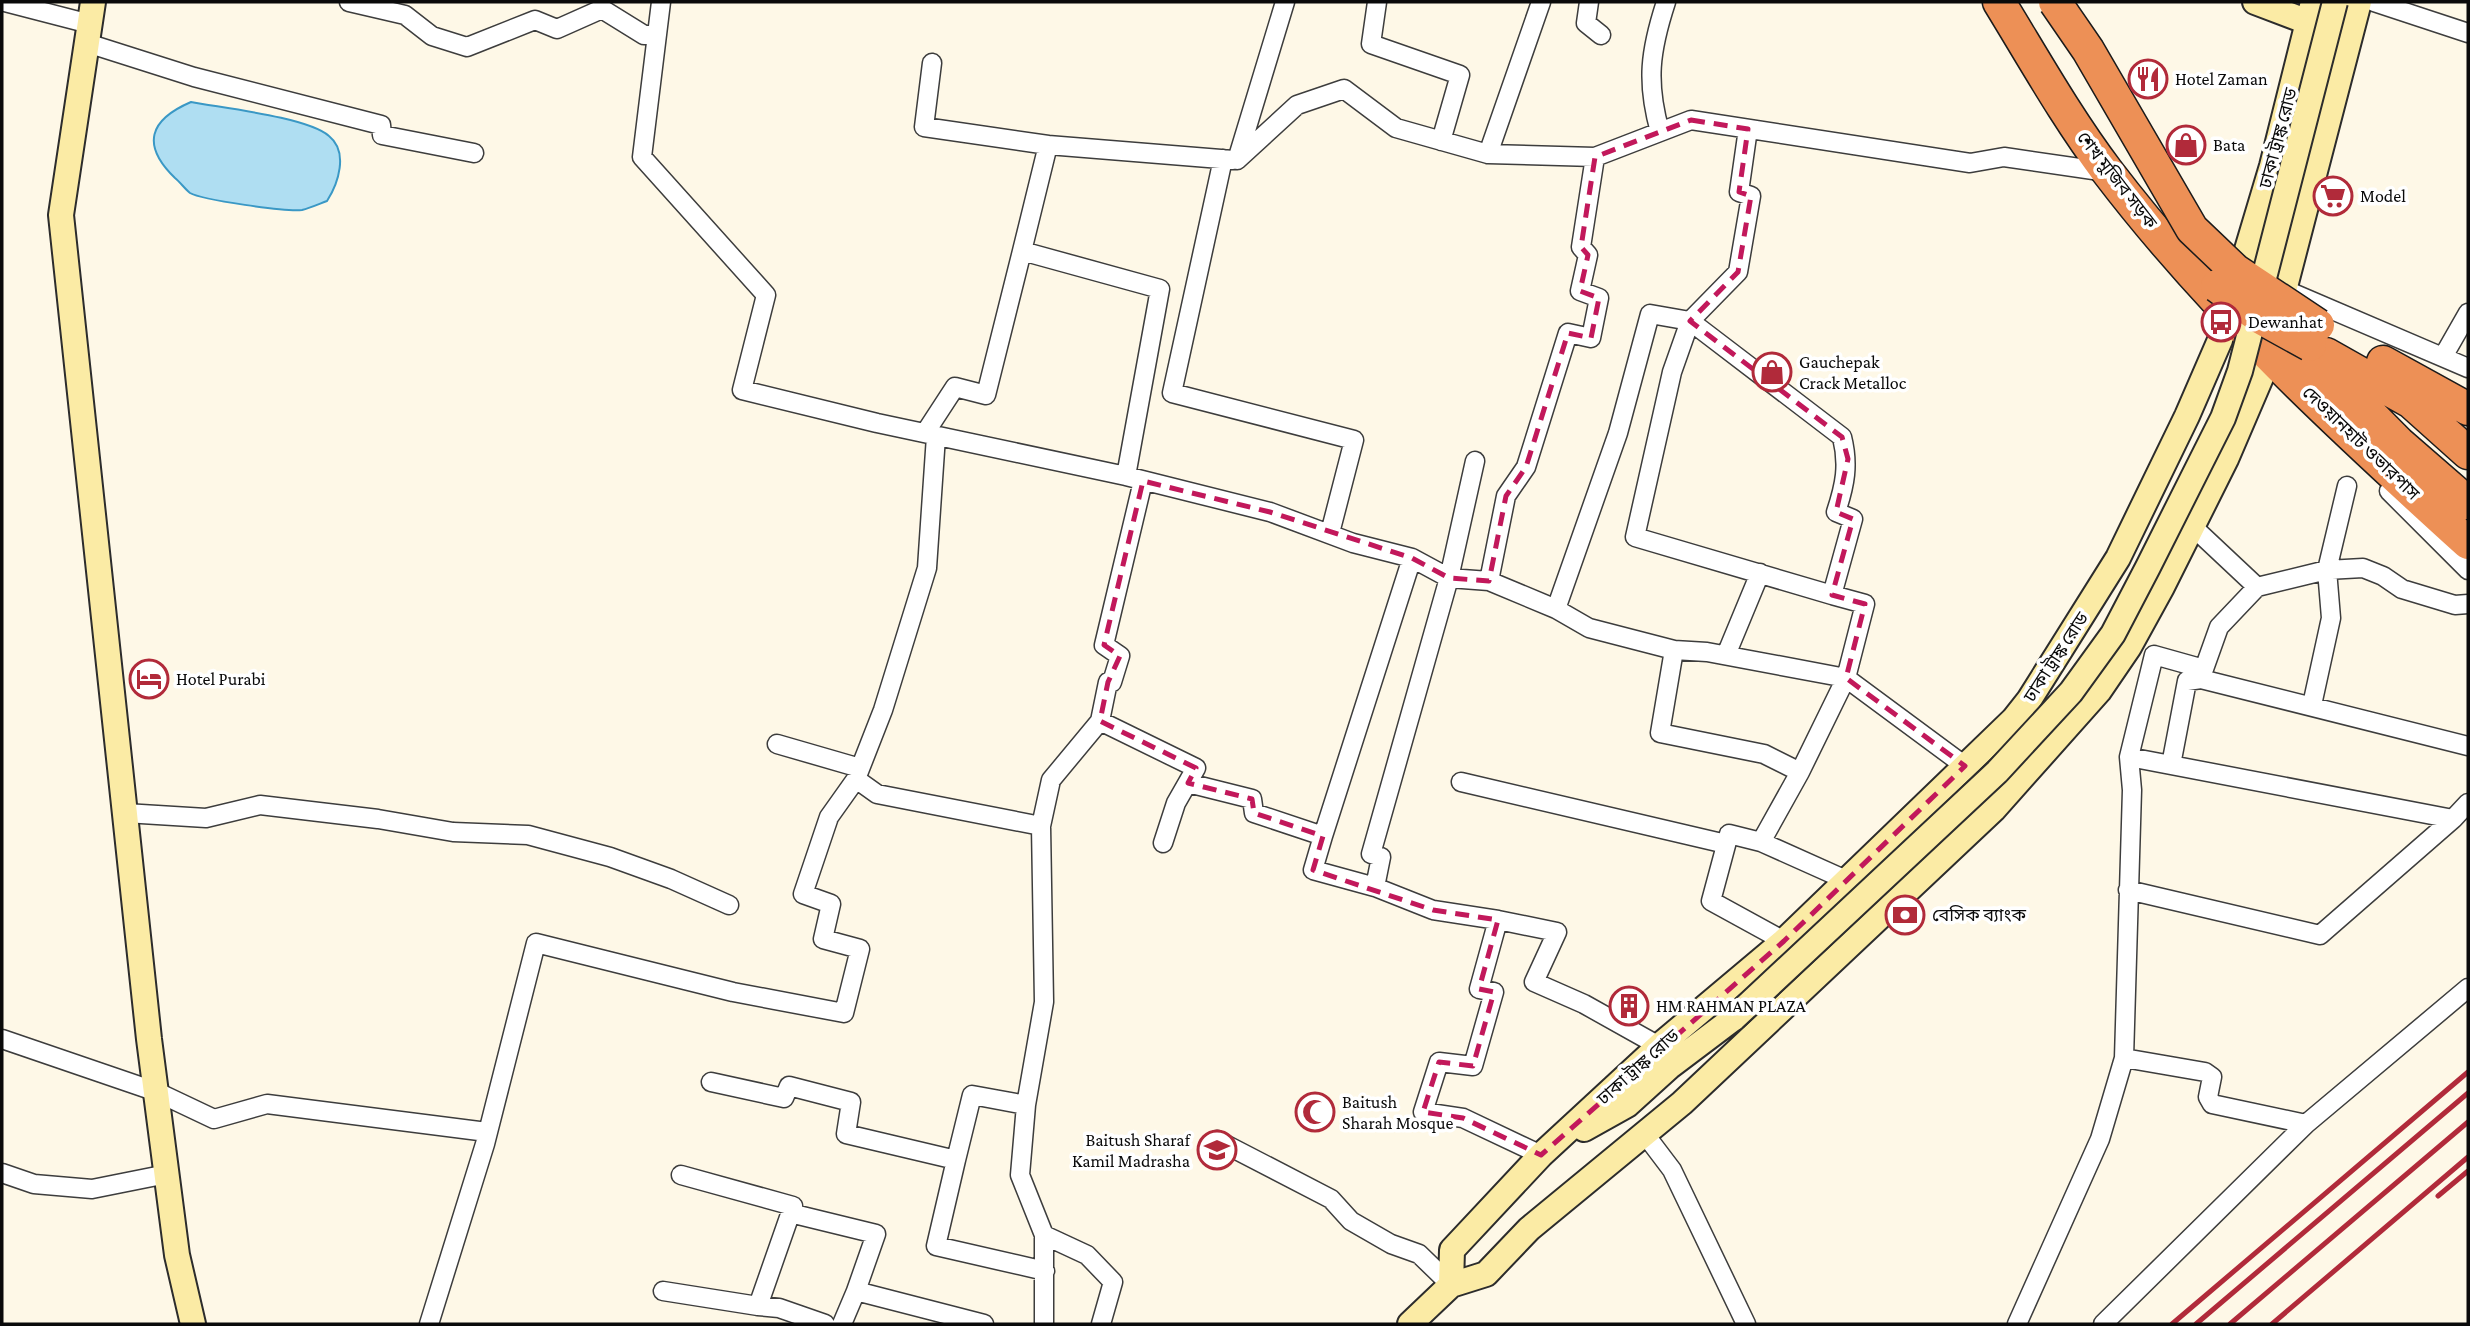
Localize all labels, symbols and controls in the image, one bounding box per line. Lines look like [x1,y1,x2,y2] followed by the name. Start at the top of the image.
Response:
[2127,58,2169,100] restaurant icon: Hotel Zaman
[2175,69,2268,89] place label: Hotel Zaman
[2255,86,2301,191] street label: ঢাকা ট্রাঙ্ক রোড
[2165,124,2207,166] shop icon: Bata
[2072,128,2161,233] street label: শেখ মুজিব সড়ক
[2213,135,2245,155] place label: Bata
[2312,175,2354,217] supermarket icon: Model
[2360,186,2406,206] place label: Model
[2200,301,2242,343] bus stop icon: Dewanhat
[2248,312,2324,332] place label: Dewanhat
[1751,351,1793,393] shop icon: Gauchepak Crack Metalloc
[1799,352,1907,393] place label: Gauchepak Crack Metalloc
[2298,382,2424,504] street label: দেওয়ানহাট ওভারপাস
[2019,608,2092,706] street label: ঢাকা ট্রাঙ্ক রোড
[128,658,170,700] hotel icon: Hotel Purabi
[176,669,266,689] place label: Hotel Purabi
[1884,894,1926,936] bank icon: বেসিক ব্যাংক
[1932,905,2026,925] place label: বেসিক ব্যাংক
[1608,985,1650,1027] building icon: HM RAHMAN PLAZA
[1656,996,1807,1016] place label: HM RAHMAN PLAZA
[1592,1025,1683,1109] street label: ঢাকা ট্রাঙ্ক রোড
[1294,1091,1336,1133] mosque icon: Baitush Sharah Mosque
[1342,1092,1454,1133] place label: Baitush Sharah Mosque
[1196,1129,1238,1171] school or university icon: Baitush Sharaf Kamil Madrasha
[1072,1130,1192,1171] place label: Baitush Sharaf Kamil Madrasha

